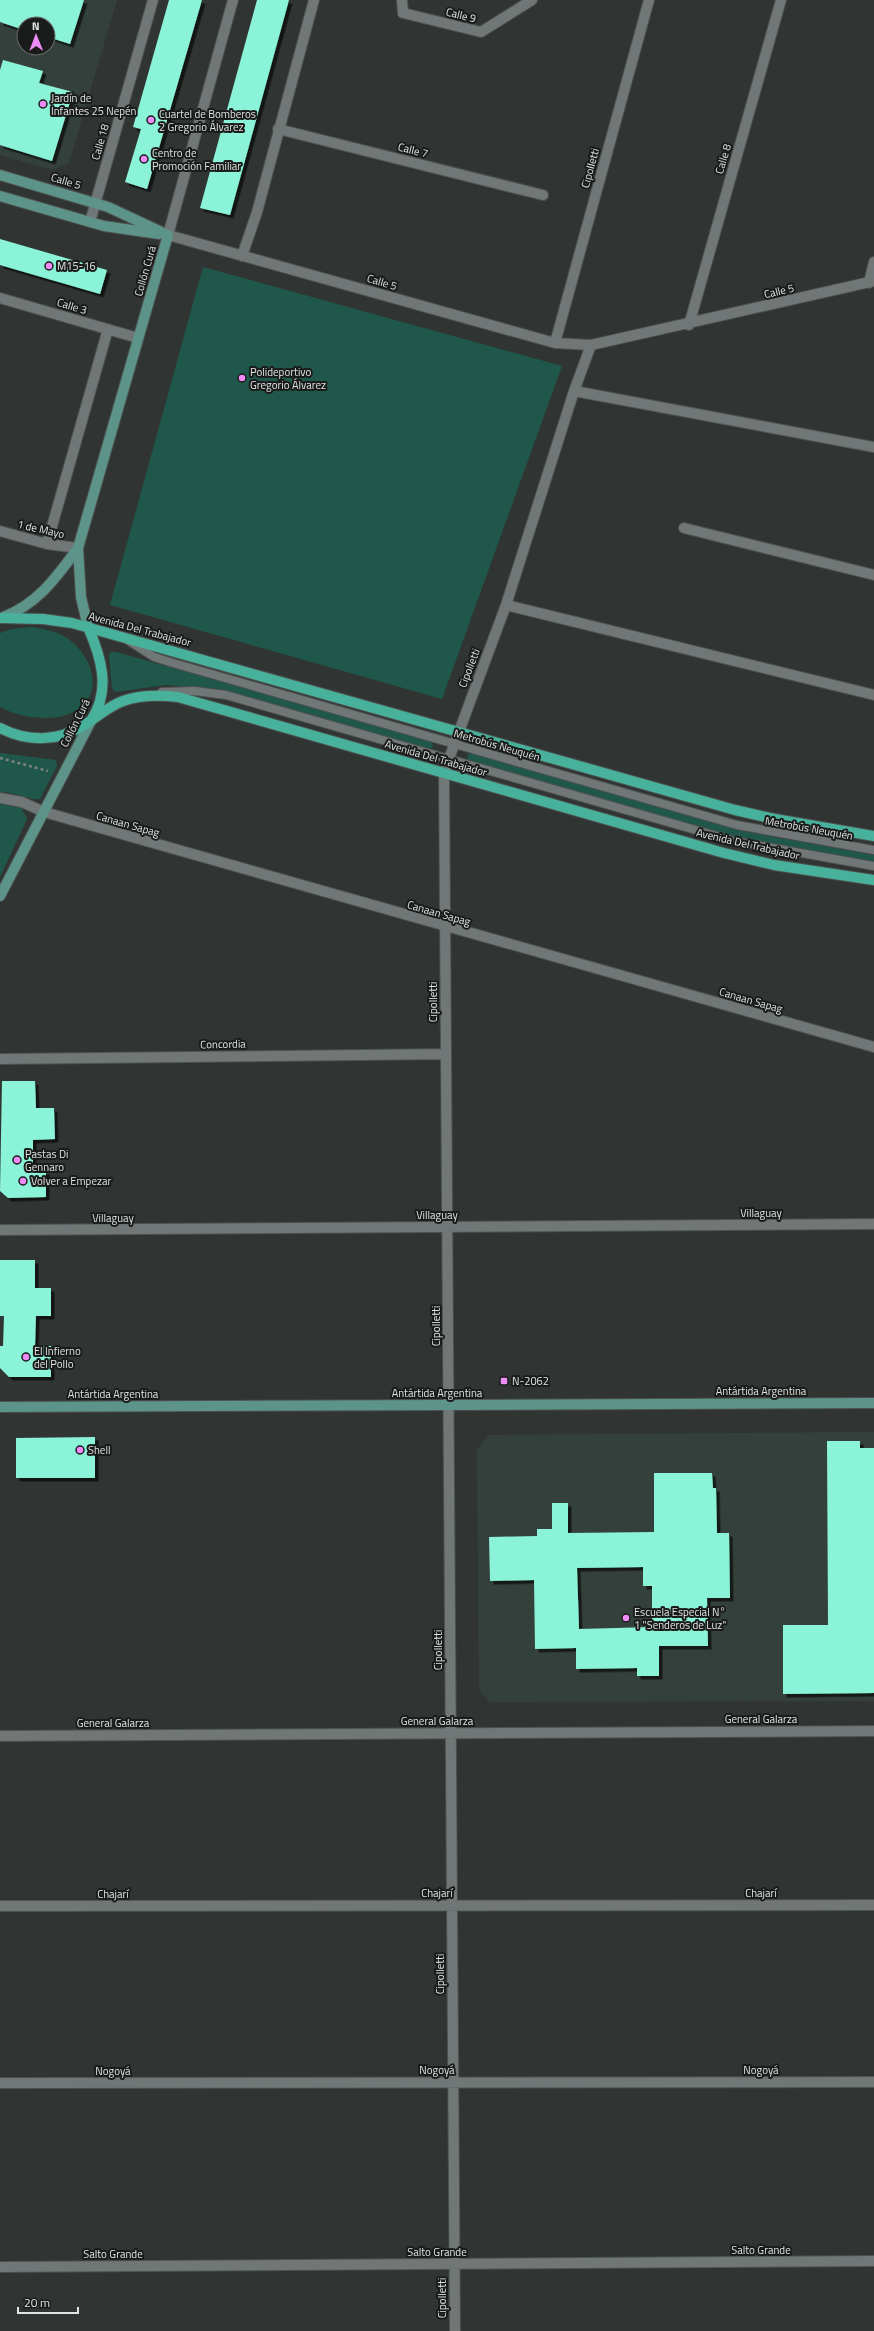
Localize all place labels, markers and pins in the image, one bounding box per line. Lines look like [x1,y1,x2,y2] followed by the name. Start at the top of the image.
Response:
[51,90,137,119] place label: Jardín de Infantes 25 Nepén
[38,99,48,109] marker: Jardín de Infantes 25 Nepén
[159,106,256,135] place label: Cuartel de Bomberos 2 Gregorio Álvarez
[146,115,156,125] marker: Cuartel de Bomberos 2 Gregorio Álvarez
[152,145,241,174] place label: Centro de Promoción Familiar
[139,154,149,164] marker: Centro de Promoción Familiar
[57,258,96,274] place label: M15-16
[44,261,54,271] marker: M15-16
[250,364,326,393] place label: Polideportivo Gregorio Álvarez
[237,373,247,383] marker: Polideportivo Gregorio Álvarez
[25,1146,69,1175] place label: Pastas Di Gennaro
[12,1155,22,1165] marker: Pastas Di Gennaro
[31,1173,111,1189] place label: Volver a Empezar
[18,1176,28,1186] marker: Volver a Empezar
[34,1343,81,1372] place label: El Infierno del Pollo
[21,1352,31,1362] marker: El Infierno del Pollo
[512,1373,549,1389] place label: N-2062
[499,1376,509,1386] marker: N-2062
[88,1442,111,1458] place label: Shell
[75,1445,85,1455] marker: Shell
[634,1604,726,1633] place label: Escuela Especial N° 1 "Senderos de Luz"
[621,1613,631,1623] marker: Escuela Especial N° 1 "Senderos de Luz"

